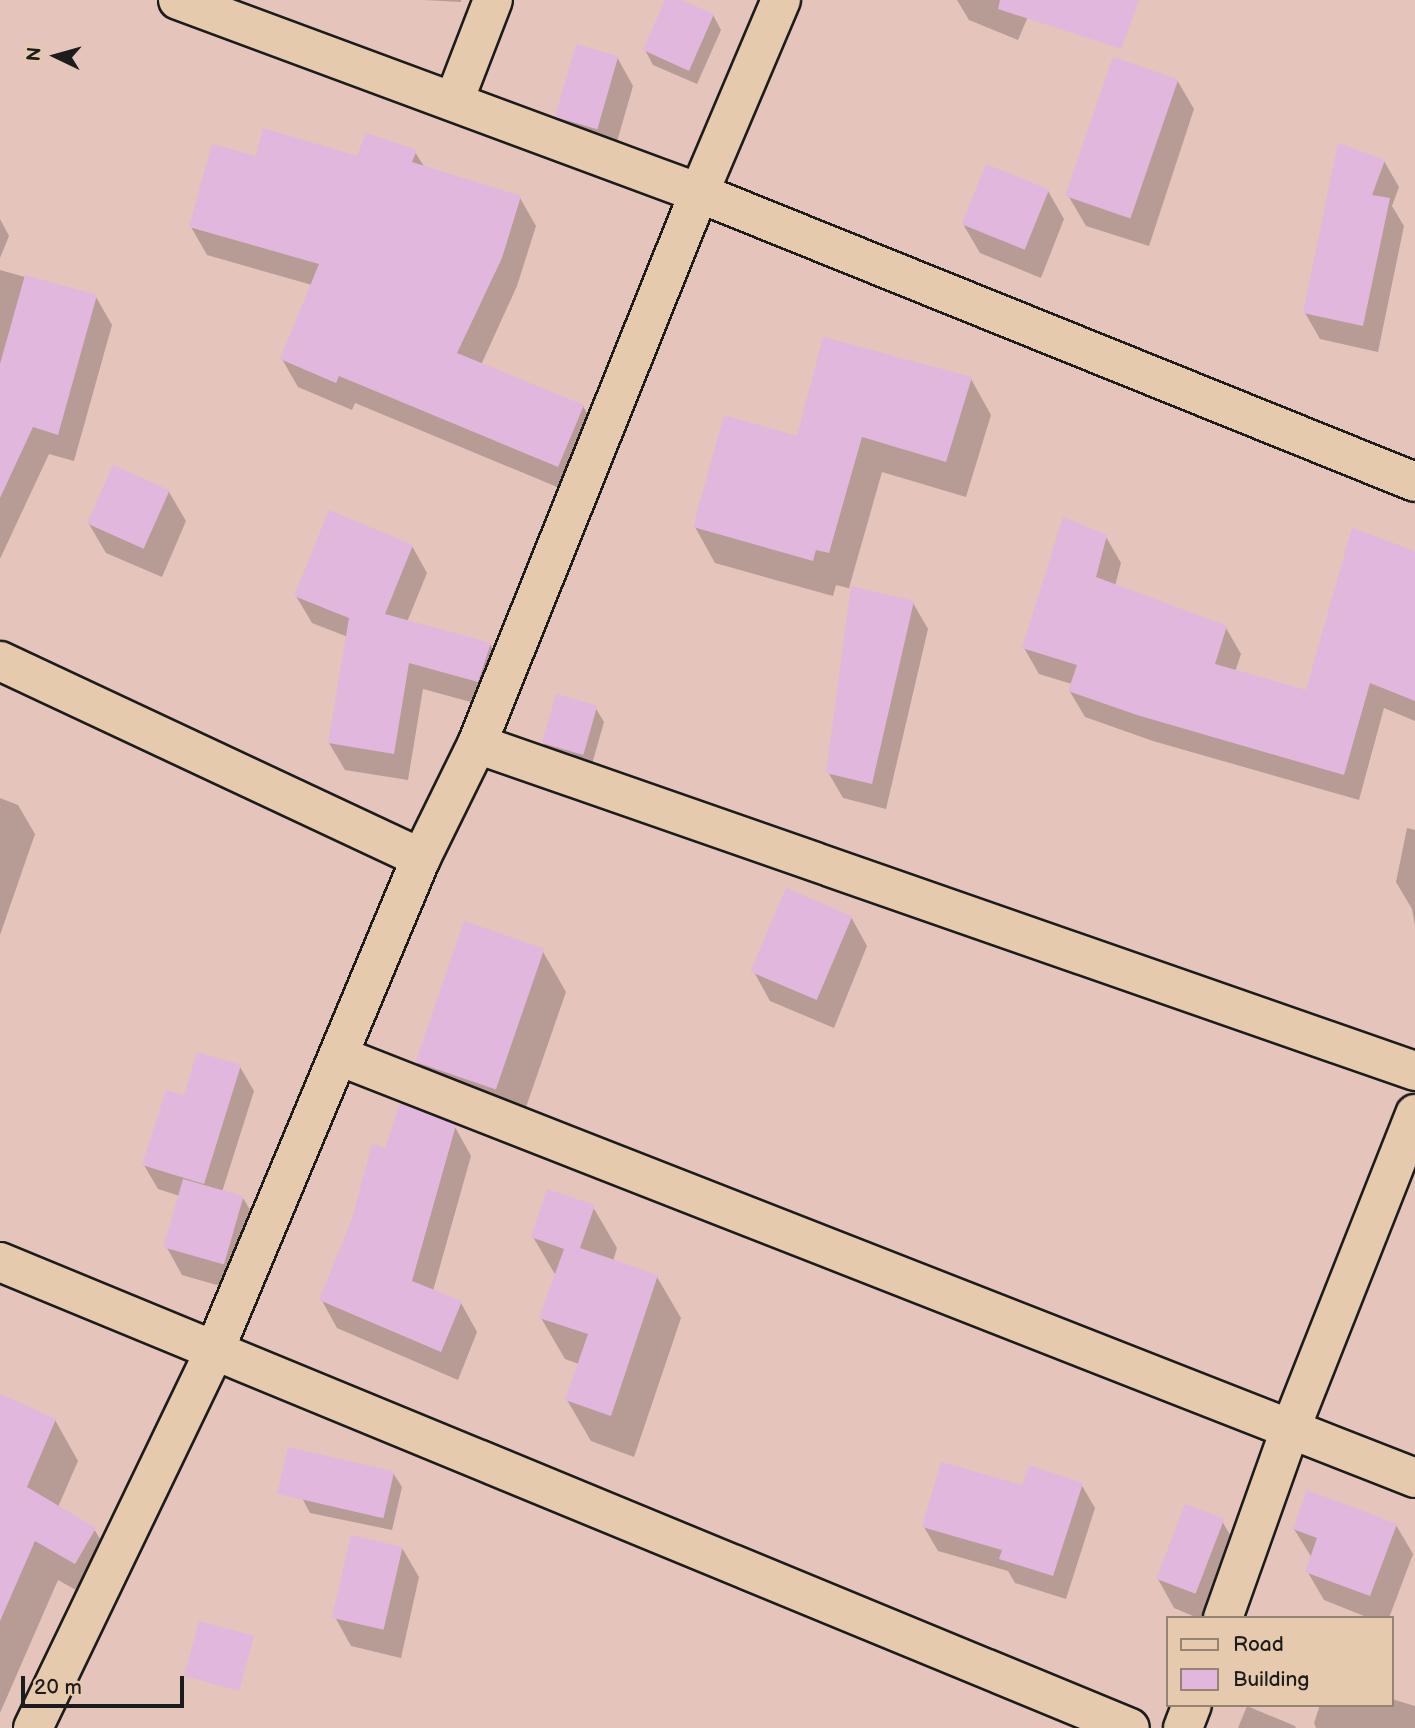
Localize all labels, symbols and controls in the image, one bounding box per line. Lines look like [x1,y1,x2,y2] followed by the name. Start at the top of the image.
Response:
[21,21,91,91] north arrow
[23,46,47,62] text: N
[1166,1616,1394,1707] legend
[1233,1632,1284,1657] text: Road
[24,1662,187,1706] scale bar
[1233,1667,1309,1692] text: Building
[34,1675,82,1700] text: 20 m

